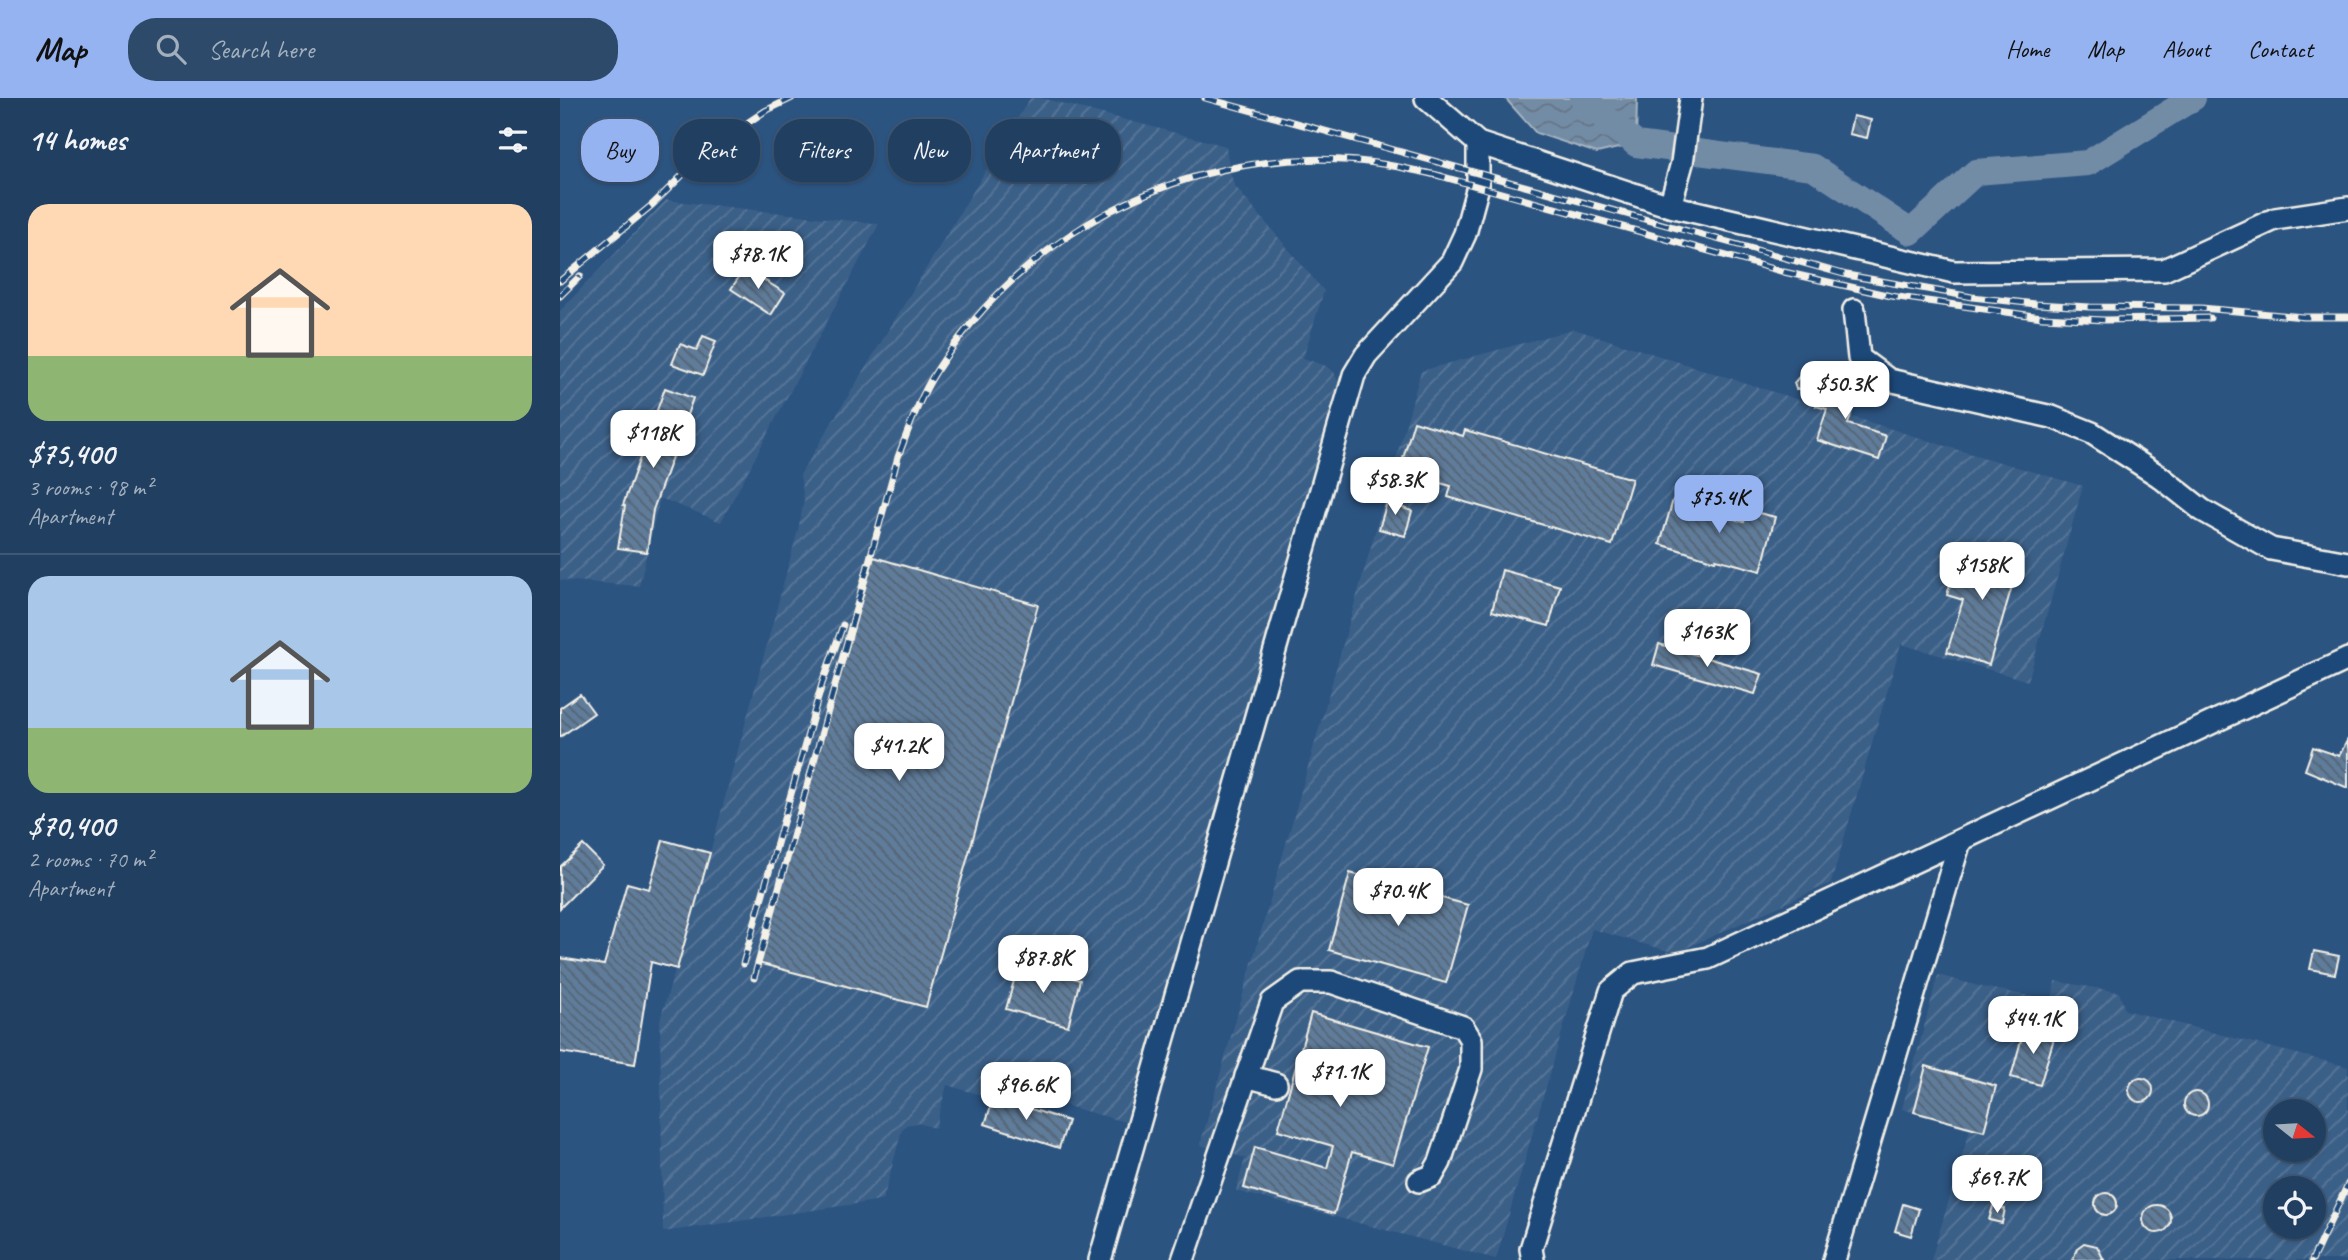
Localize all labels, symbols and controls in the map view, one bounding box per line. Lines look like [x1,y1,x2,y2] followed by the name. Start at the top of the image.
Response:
[128,18,618,81] search box
[35,28,86,70] text: Map
[152,30,190,68] icon: search
[208,33,314,66] text: Search here
[2006,34,2049,64] text: Home
[2087,34,2124,64] text: Map
[2162,34,2210,64] text: About
[2248,34,2313,64] text: Contact
[581,119,659,182] chip: Buy
[673,119,760,182] chip: Rent
[774,119,874,182] chip: Filters
[888,119,971,182] chip: New
[985,119,1121,182] chip: Apartment
[28,121,126,159] text: 14 homes
[494,121,532,159] icon: filters
[701,232,815,291] pin: $78.1K
[729,239,787,268] text: $78.1K
[217,250,343,376] icon: home
[1788,362,1902,421] pin: $50.3K
[1816,369,1874,398] text: $50.3K
[604,410,702,470] pin: $118K
[626,418,680,447] text: $118K
[28,435,114,473] text: $75,400
[1338,458,1452,517] pin: $58.3K
[1366,465,1424,494] text: $58.3K
[28,473,152,502] text: 3 rooms · 98 m²
[1662,476,1776,535] pin: $75.4K
[1690,483,1748,512] text: $75.4K
[28,502,113,531] text: Apartment
[1933,542,2031,602] pin: $158K
[1956,550,2008,579] text: $158K
[1658,610,1756,669] pin: $163K
[1680,617,1734,646] text: $163K
[217,622,343,748] icon: home
[842,724,956,783] pin: $41.2K
[870,731,928,760] text: $41.2K
[28,807,115,845] text: $70,400
[28,845,152,874] text: 2 rooms · 70 m²
[1341,868,1455,928] pin: $70.4K
[28,874,113,903] text: Apartment
[1369,876,1427,905] text: $70.4K
[986,936,1100,995] pin: $87.8K
[1014,943,1072,972] text: $87.8K
[1976,996,2090,1056] pin: $44.1K
[2004,1004,2062,1033] text: $44.1K
[1283,1049,1397,1109] pin: $71.1K
[1311,1057,1369,1086] text: $71.1K
[969,1062,1083,1122] pin: $96.6K
[997,1070,1055,1099] text: $96.6K
[2263,1099,2326,1162] north arrow
[2263,1099,2326,1239] map controls
[1940,1156,2054,1215] pin: $69.7K
[1968,1163,2026,1192] text: $69.7K
[2263,1176,2326,1239] button: locate

